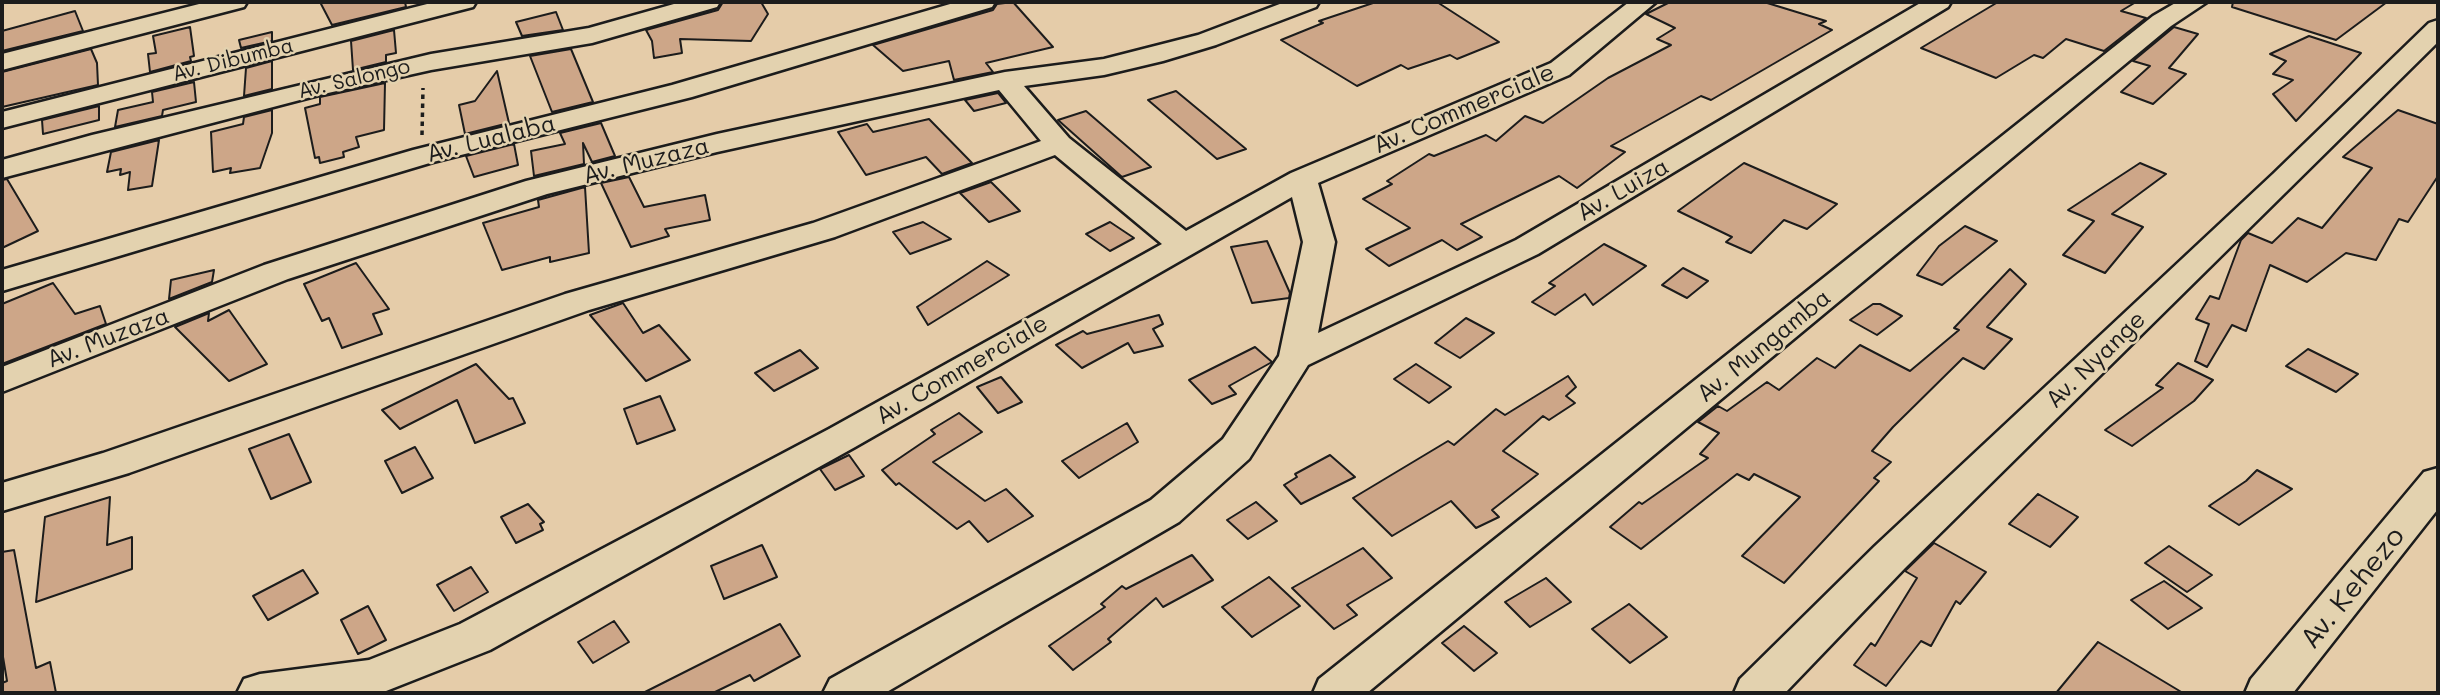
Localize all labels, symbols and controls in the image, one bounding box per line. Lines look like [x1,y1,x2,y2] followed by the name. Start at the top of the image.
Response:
[170,33,296,87] street label: Av. Dibumba
[296,54,412,104] street label: Av. Salongo
[1369,58,1559,160] street label: Av. Commerciale
[423,109,559,169] street label: Av. Lualaba
[580,131,712,191] street label: Av. Muzaza
[1572,152,1674,228] street label: Av. Luiza
[1691,283,1837,409] street label: Av. Mungamba
[43,301,173,375] street label: Av. Muzaza
[2040,305,2152,415] street label: Av. Nyange
[871,309,1053,431] street label: Av. Commerciale
[2294,520,2412,656] street label: Av. Kehezo

